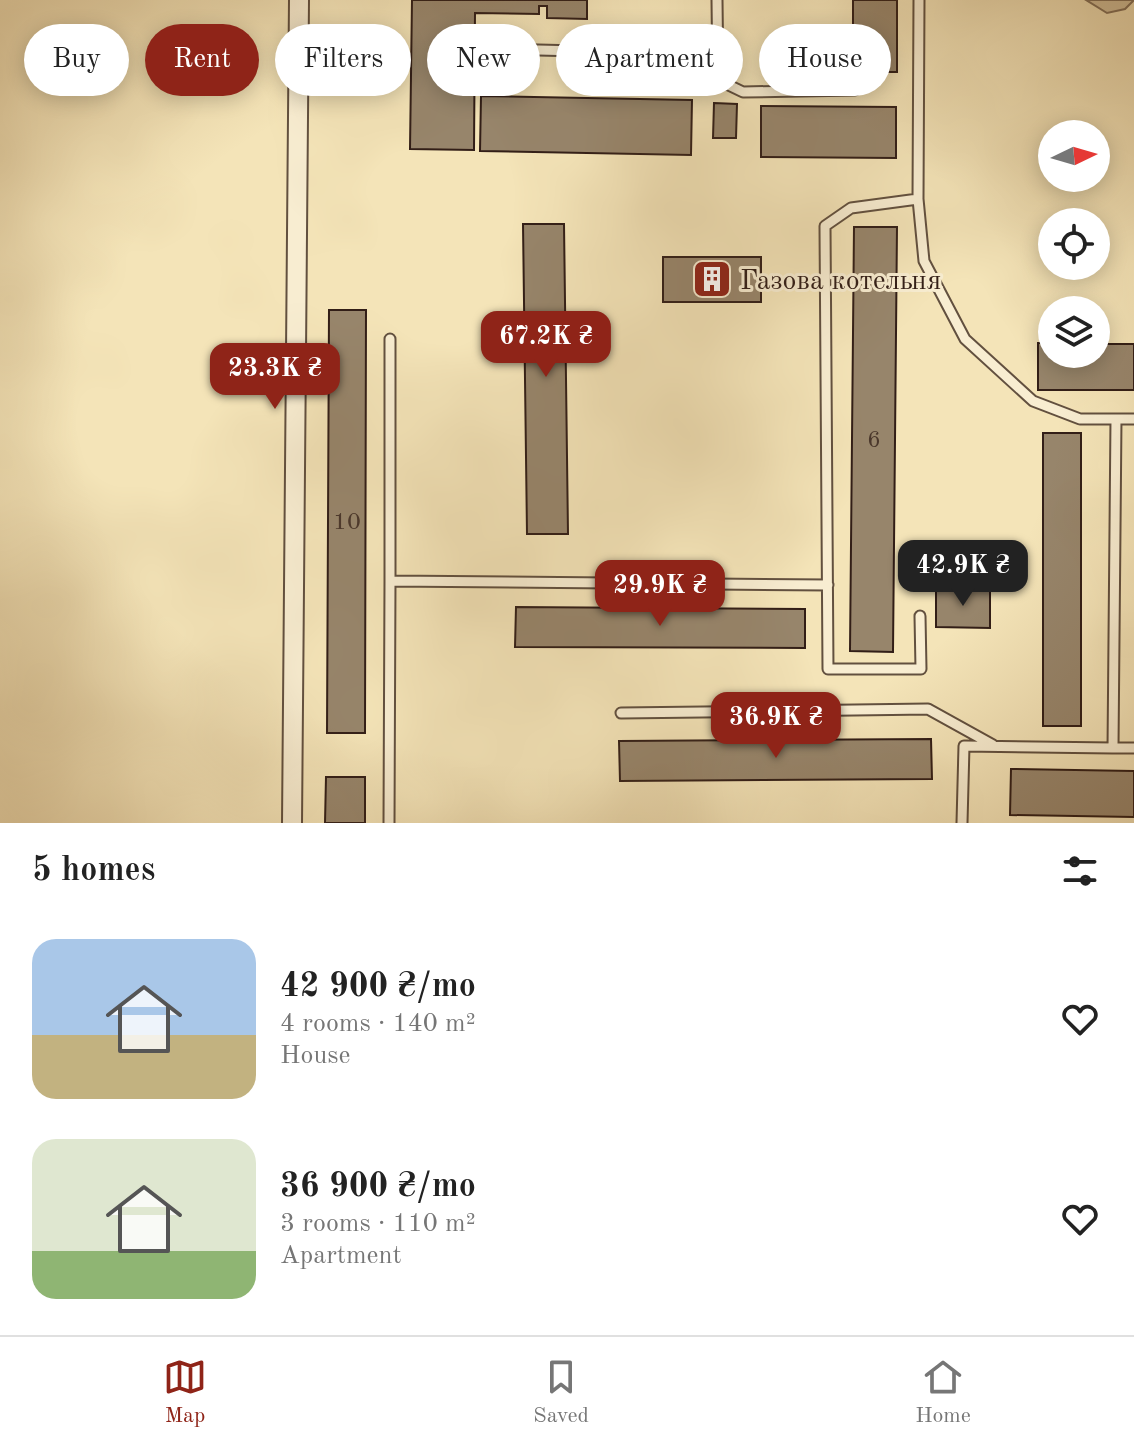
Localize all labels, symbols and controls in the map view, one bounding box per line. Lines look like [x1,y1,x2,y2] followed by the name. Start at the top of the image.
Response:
[24,24,129,96] chip: Buy
[145,24,259,96] chip: Rent
[275,24,411,96] chip: Filters
[427,24,540,96] chip: New
[556,24,743,96] chip: Apartment
[759,24,891,96] chip: House
[1038,120,1110,192] north arrow
[1038,120,1110,368] map controls
[1038,208,1110,280] button: locate
[691,258,733,300] building icon: Газова котельня
[740,268,941,296] place label: Газова котельня
[1038,296,1110,368] button: layers
[472,311,620,379] pin: 67.2K ₴
[499,324,593,350] text: 67.2K ₴
[201,343,349,411] pin: 23.3K ₴
[228,356,322,382] text: 23.3K ₴
[867,429,881,453] house number: 6
[333,511,361,535] house number: 10
[889,540,1037,608] pin: 42.9K ₴
[916,553,1010,579] text: 42.9K ₴
[586,560,734,628] pin: 29.9K ₴
[613,573,707,599] text: 29.9K ₴
[702,692,850,760] pin: 36.9K ₴
[729,705,823,731] text: 36.9K ₴
[1058,849,1102,893] icon: filters
[32,854,155,888] text: 5 homes
[280,970,476,1004] text: 42 900 ₴/mo
[96,971,192,1067] icon: home
[1058,997,1102,1041] icon: heart
[280,1011,476,1037] text: 4 rooms · 140 m²
[280,1043,351,1069] text: House
[280,1170,476,1204] text: 36 900 ₴/mo
[96,1171,192,1267] icon: home
[1058,1197,1102,1241] icon: heart
[280,1211,476,1237] text: 3 rooms · 110 m²
[280,1243,402,1269] text: Apartment
[163,1355,207,1430] tab: Map
[533,1355,589,1430] tab: Saved
[915,1355,971,1430] tab: Home

